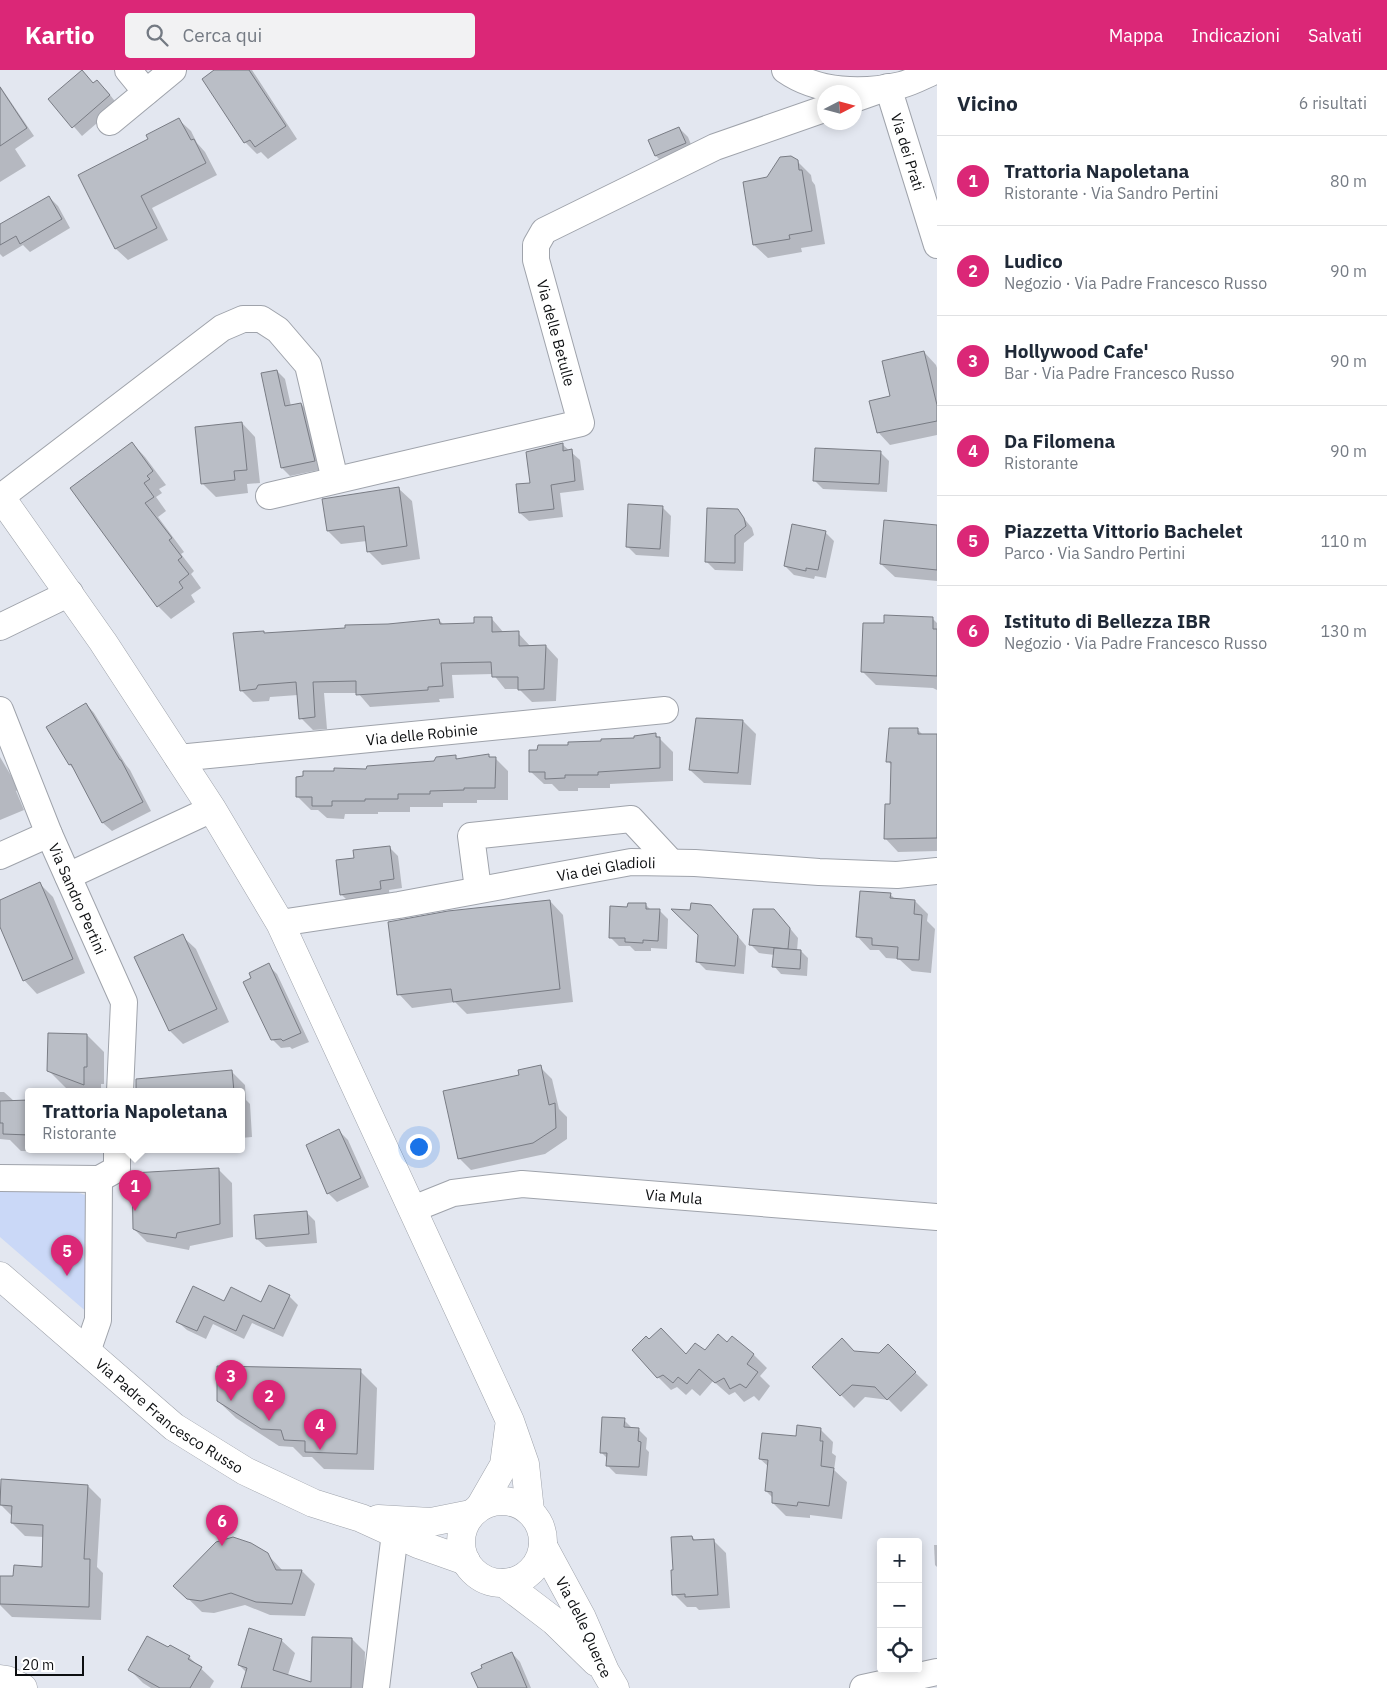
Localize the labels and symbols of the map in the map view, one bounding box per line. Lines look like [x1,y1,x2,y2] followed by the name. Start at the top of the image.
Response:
[817,85,862,130] north arrow
[887,111,929,193] street label: Via dei Prati
[533,278,579,388] street label: Via delle Betulle
[365,719,479,749] street label: Via delle Robinie
[45,840,111,957] street label: Via Sandro Pertini
[555,852,656,885] street label: Via dei Gladioli
[406,1134,432,1160] your location
[119,1170,151,1211] pin: 1
[645,1184,703,1208] street label: Via Mula
[51,1235,83,1276] pin: 5
[92,1354,247,1477] street label: Via Padre Francesco Russo
[215,1360,247,1401] pin: 3
[253,1380,285,1421] pin: 2
[304,1409,336,1450] pin: 4
[206,1505,238,1546] pin: 6
[552,1573,616,1681] street label: Via delle Querce
[15,1653,84,1676] scale bar

